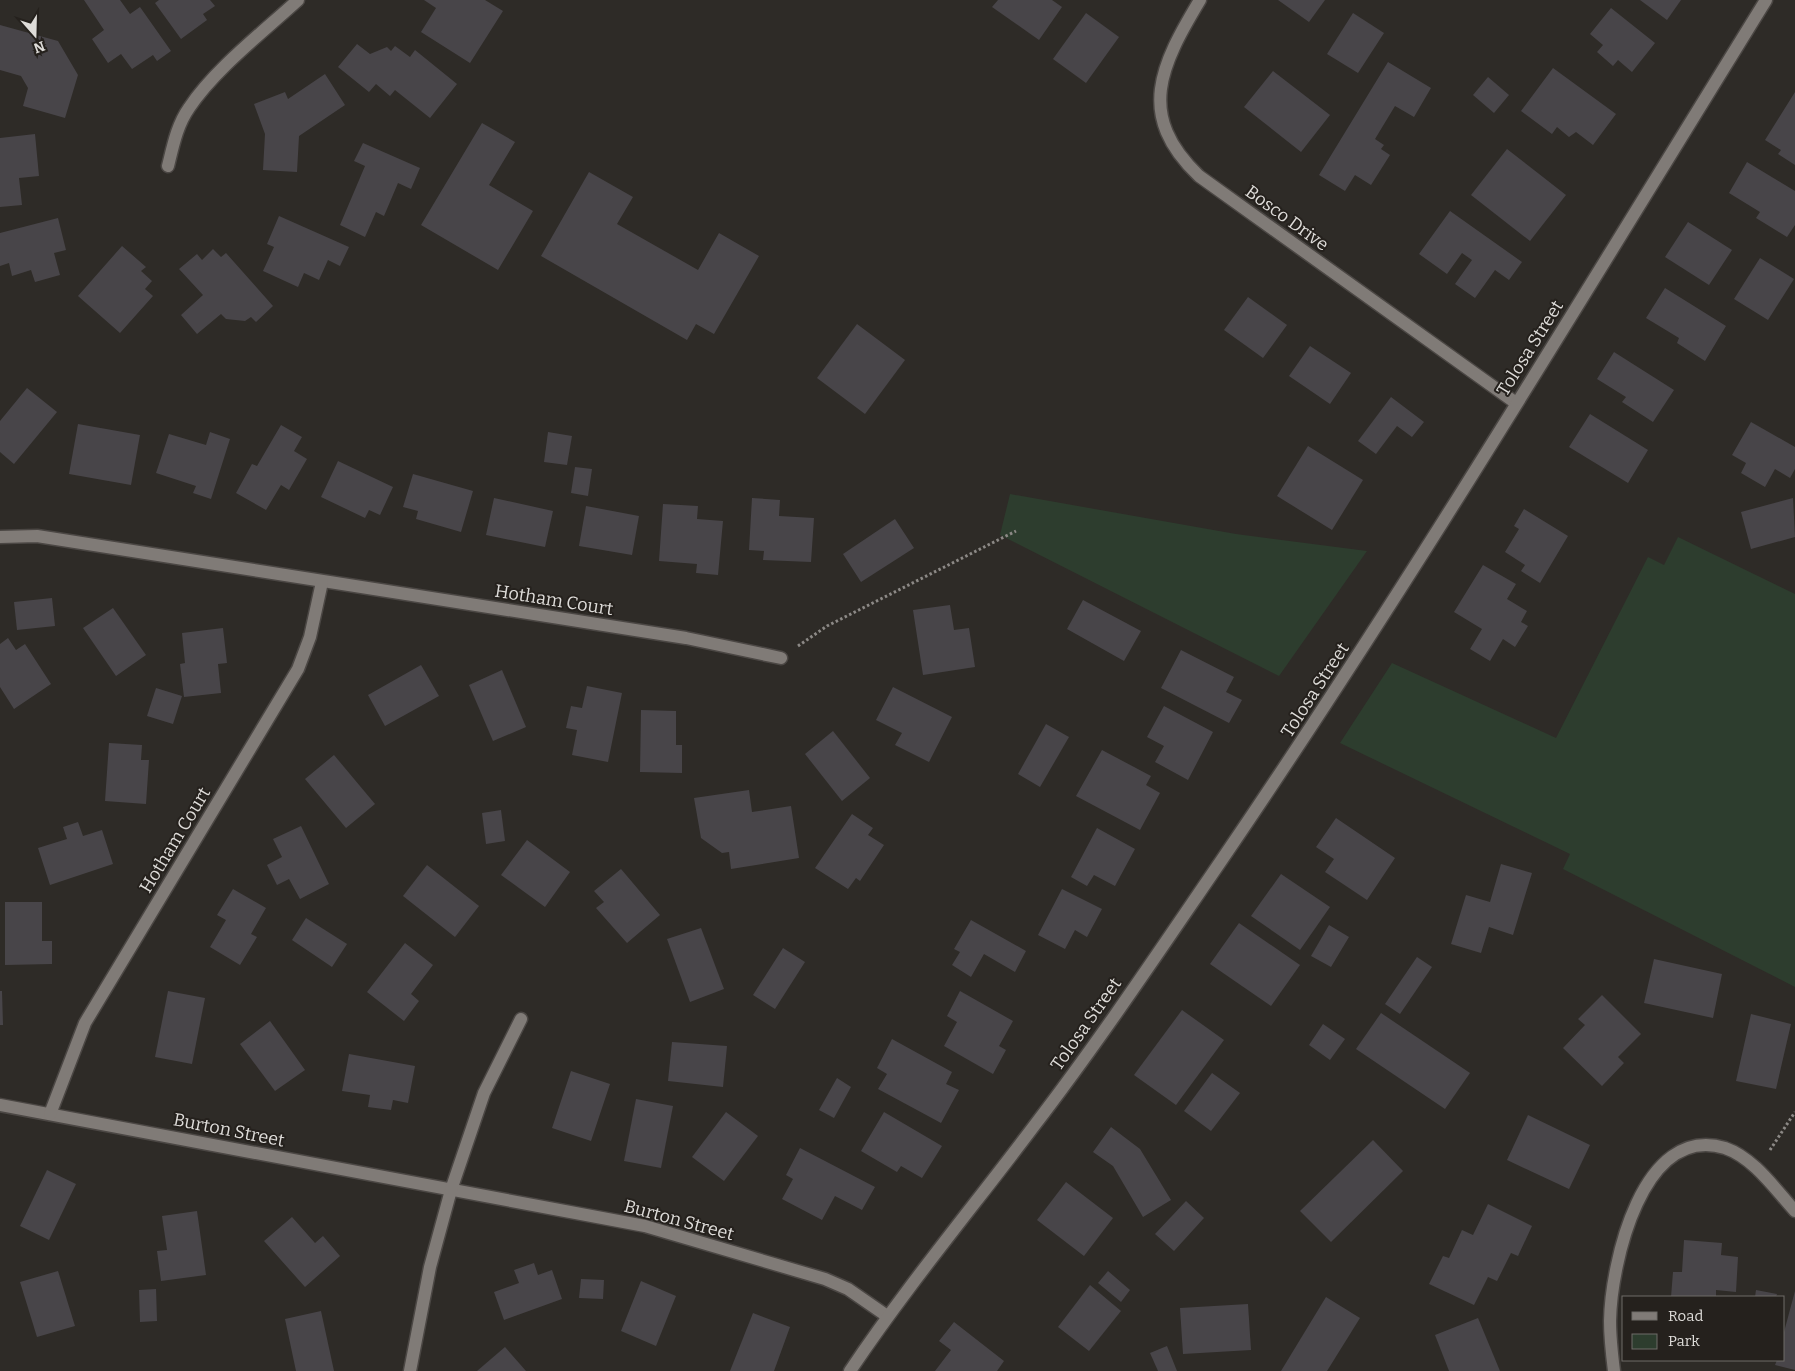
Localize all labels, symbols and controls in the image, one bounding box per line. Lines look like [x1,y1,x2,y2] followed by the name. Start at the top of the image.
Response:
[10,10,60,60] north arrow
[31,37,47,57] text: N
[1241,180,1333,256] street label: Bosco Drive
[1492,296,1568,400] street label: Tolosa Street
[493,580,615,620] street label: Hotham Court
[1276,638,1354,741] street label: Tolosa Street
[135,783,215,897] street label: Hotham Court
[1046,973,1126,1075] street label: Tolosa Street
[172,1108,287,1152] street label: Burton Street
[622,1195,737,1245] street label: Burton Street
[1622,1296,1785,1361] legend
[1668,1307,1703,1325] text: Road
[1668,1332,1700,1350] text: Park

